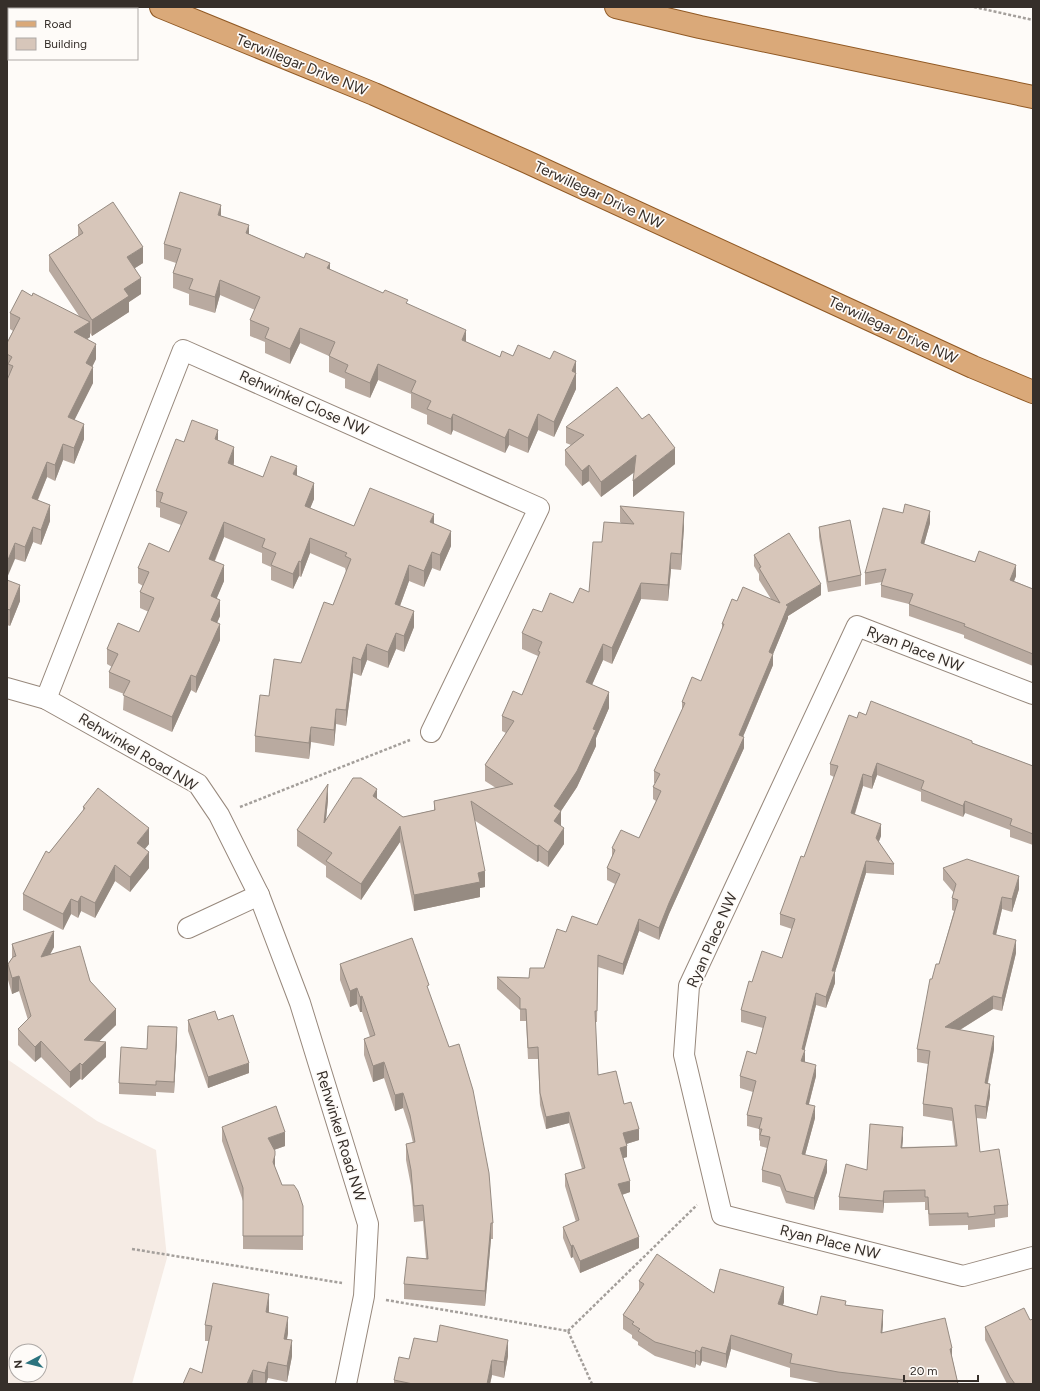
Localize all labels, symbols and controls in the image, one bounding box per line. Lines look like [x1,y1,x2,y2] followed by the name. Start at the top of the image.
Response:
[8,8,138,60] legend
[44,17,72,31] text: Road
[234,30,371,100] street label: Terwillegar Drive NW
[44,37,87,51] text: Building
[532,157,667,233] street label: Terwillegar Drive NW
[826,292,961,368] street label: Terwillegar Drive NW
[237,366,372,440] street label: Rehwinkel Close NW
[864,622,967,676] street label: Ryan Place NW
[75,709,201,795] street label: Rehwinkel Road NW
[683,889,741,990] street label: Ryan Place NW
[313,1068,370,1204] street label: Rehwinkel Road NW
[778,1221,882,1263] street label: Ryan Place NW
[8,1343,48,1383] north arrow
[904,1357,978,1383] scale bar
[12,1359,26,1369] text: N
[910,1364,938,1378] text: 20 m

